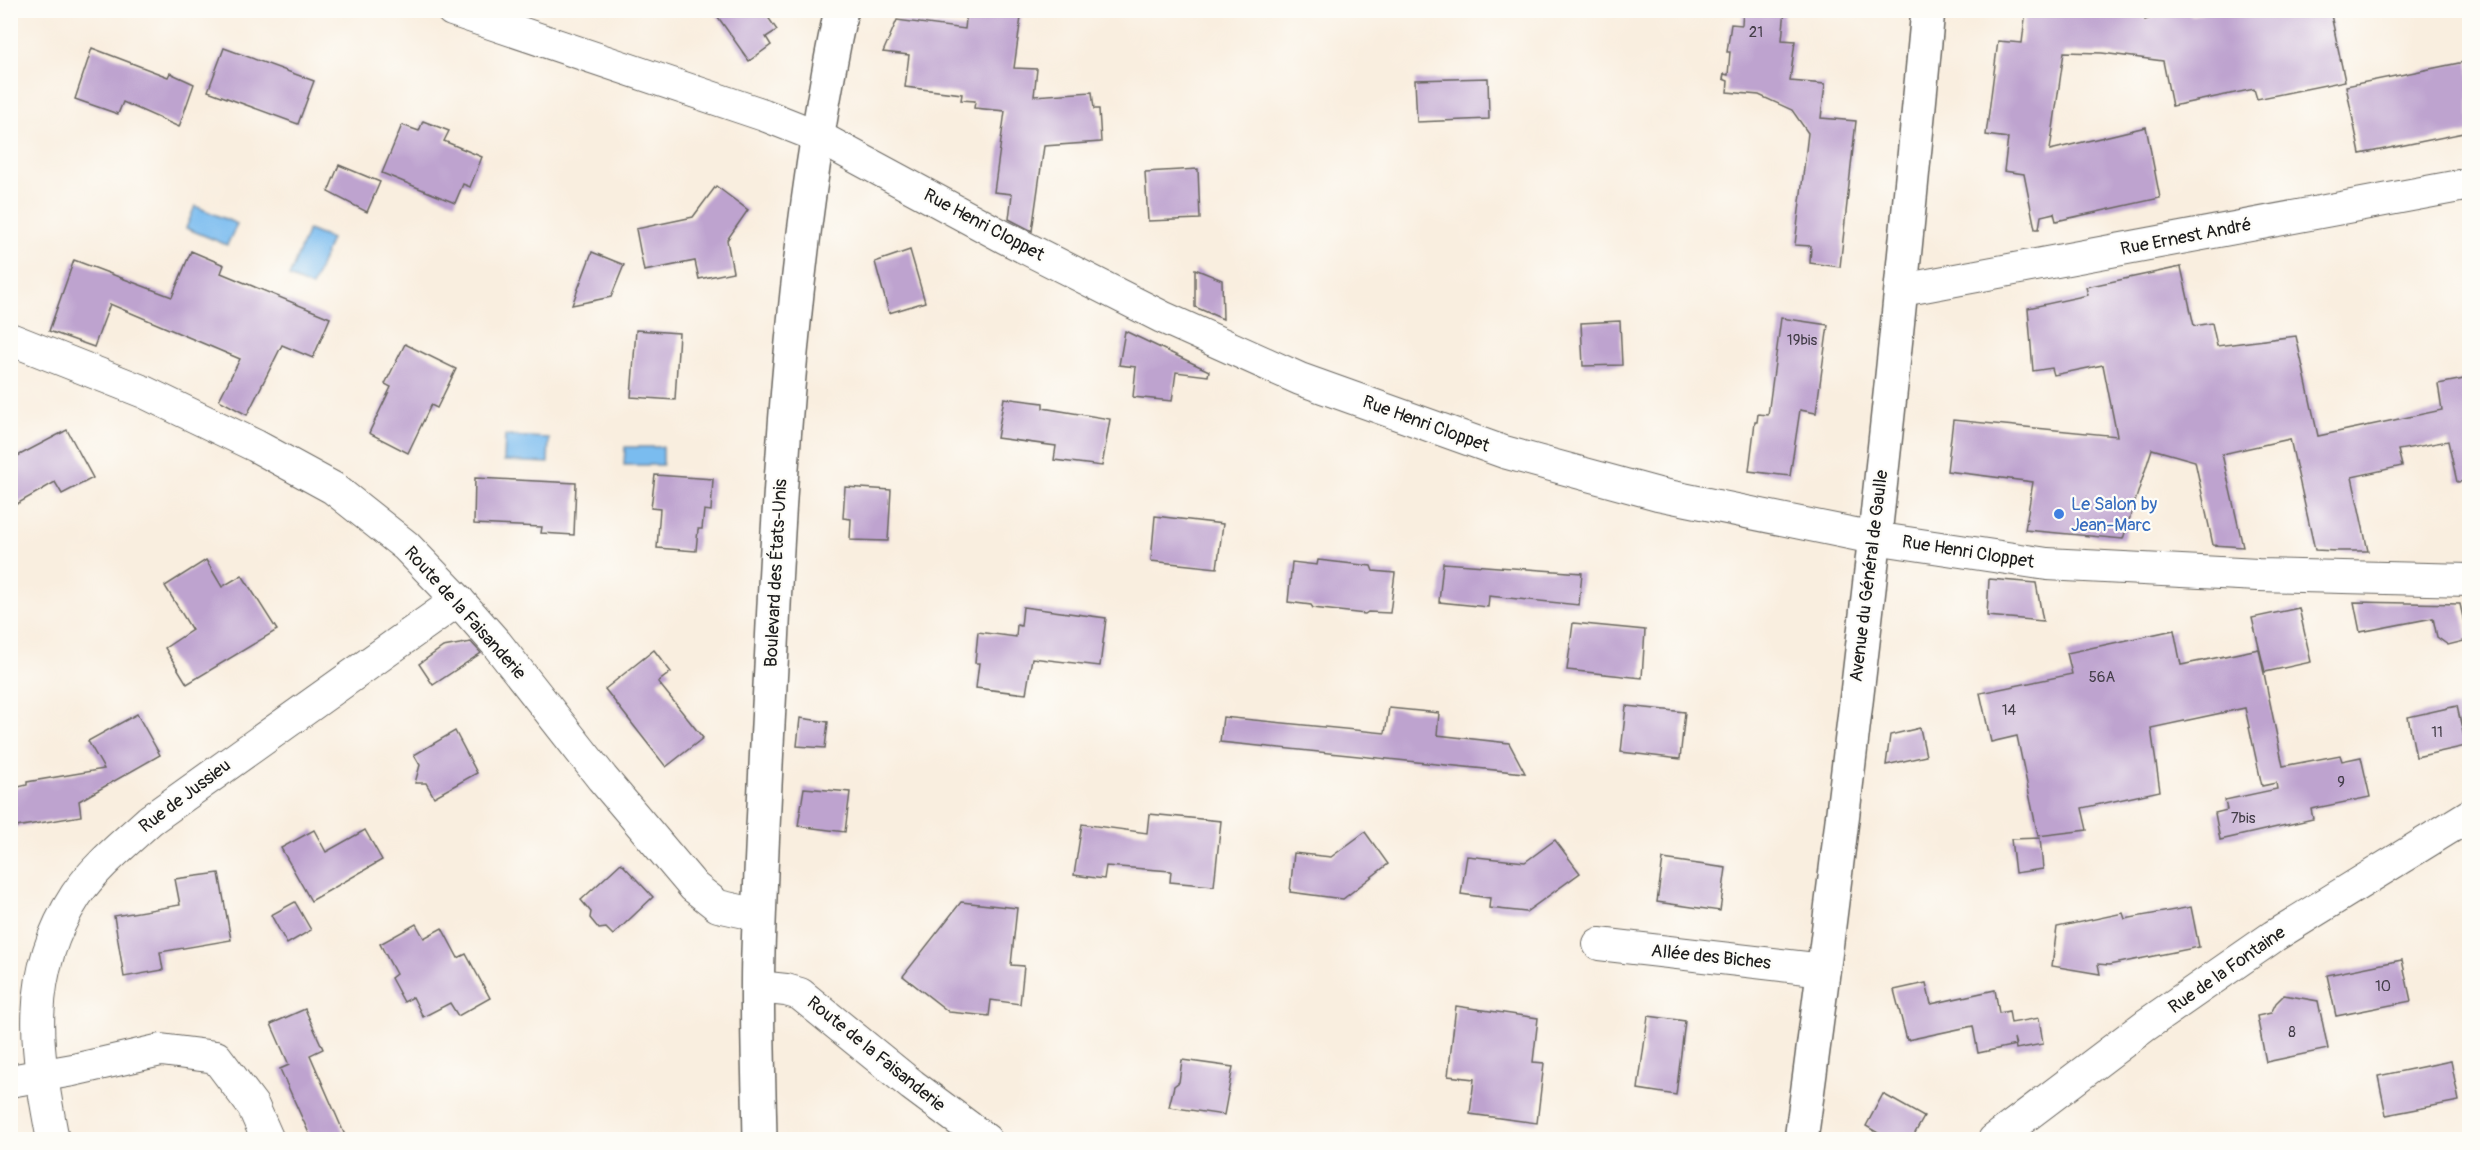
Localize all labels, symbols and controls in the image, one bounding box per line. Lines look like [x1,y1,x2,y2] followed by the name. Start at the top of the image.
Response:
[1749,23,1763,42] house number: 21
[920,184,1049,267] street label: Rue Henri Cloppet
[2119,213,2253,261] street label: Rue Ernest André
[1787,331,1817,350] house number: 19bis
[1359,390,1493,458] street label: Rue Henri Cloppet
[1845,469,1893,683] street label: Avenue du Général de Gaulle
[760,478,792,668] street label: Boulevard des États-Unis
[2071,493,2157,537] place label: Le Salon by Jean-Marc
[2052,507,2066,521] marker: Le Salon by Jean-Marc
[1900,530,2036,574] street label: Rue Henri Cloppet
[399,542,531,684] street label: Route de la Faisanderie
[2089,668,2116,687] house number: 56A
[2002,701,2017,720] house number: 14
[2431,723,2443,742] house number: 11
[135,754,235,838] street label: Rue de Jussieu
[2337,773,2345,792] house number: 9
[2231,809,2256,828] house number: 7bis
[2164,921,2290,1019] street label: Rue de la Fontaine
[1650,939,1772,975] street label: Allée des Biches
[2375,977,2391,996] house number: 10
[802,991,950,1117] street label: Route de la Faisanderie
[2288,1023,2296,1042] house number: 8

